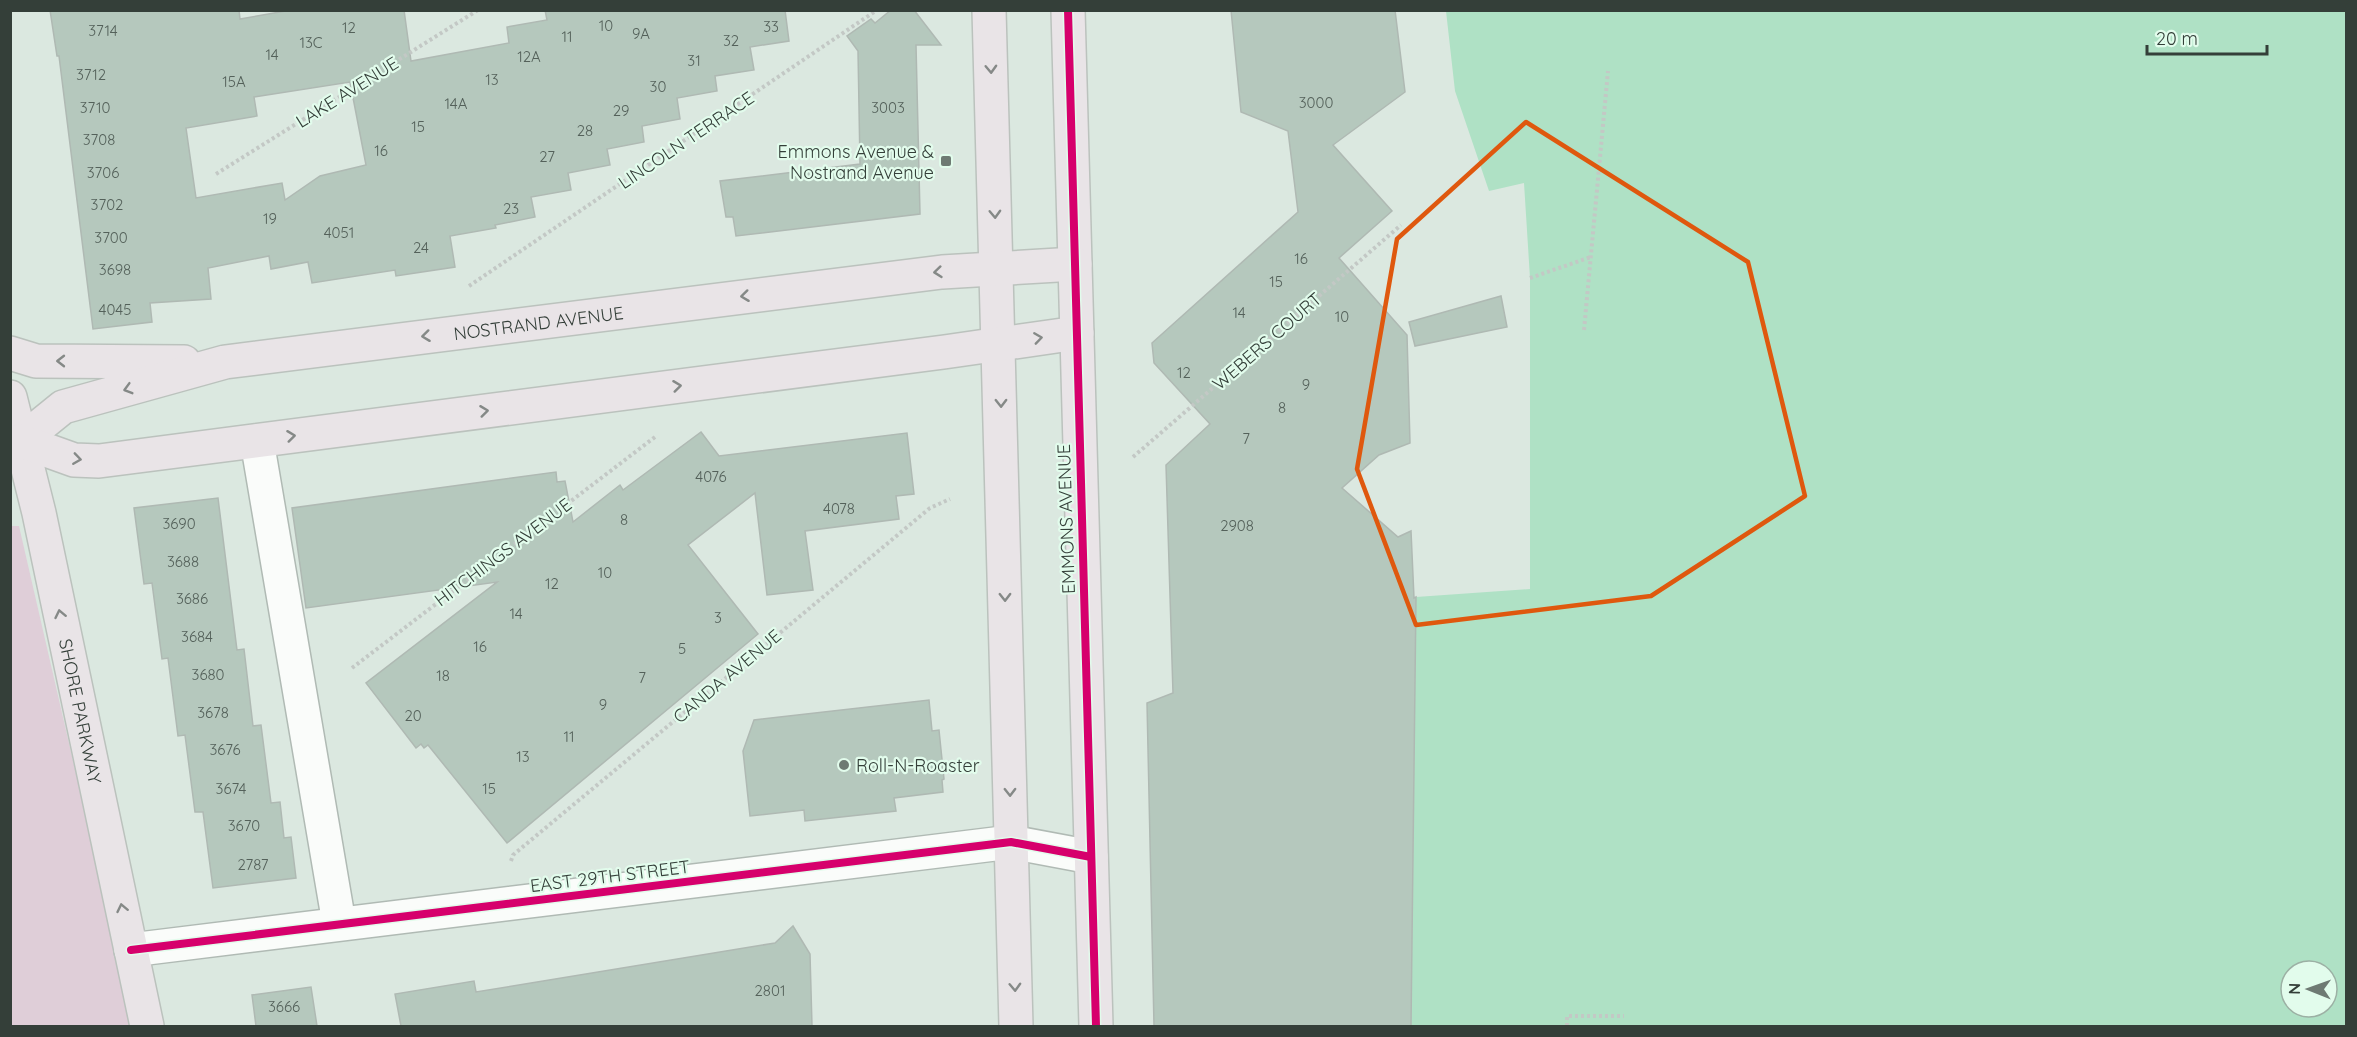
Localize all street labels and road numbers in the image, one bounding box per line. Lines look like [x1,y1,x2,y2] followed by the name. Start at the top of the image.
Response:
[291,51,403,133] street label: LAKE AVENUE
[614,86,758,194] street label: LINCOLN TERRACE
[1207,287,1327,395] street label: WEBERS COURT
[452,301,625,345] street label: NOSTRAND AVENUE
[1052,444,1080,594] street label: EMMONS AVENUE
[430,493,576,611] street label: HITCHINGS AVENUE
[668,624,786,728] street label: CANDA AVENUE
[54,636,107,786] street label: SHORE PARKWAY
[529,855,691,897] street label: EAST 29TH STREET

